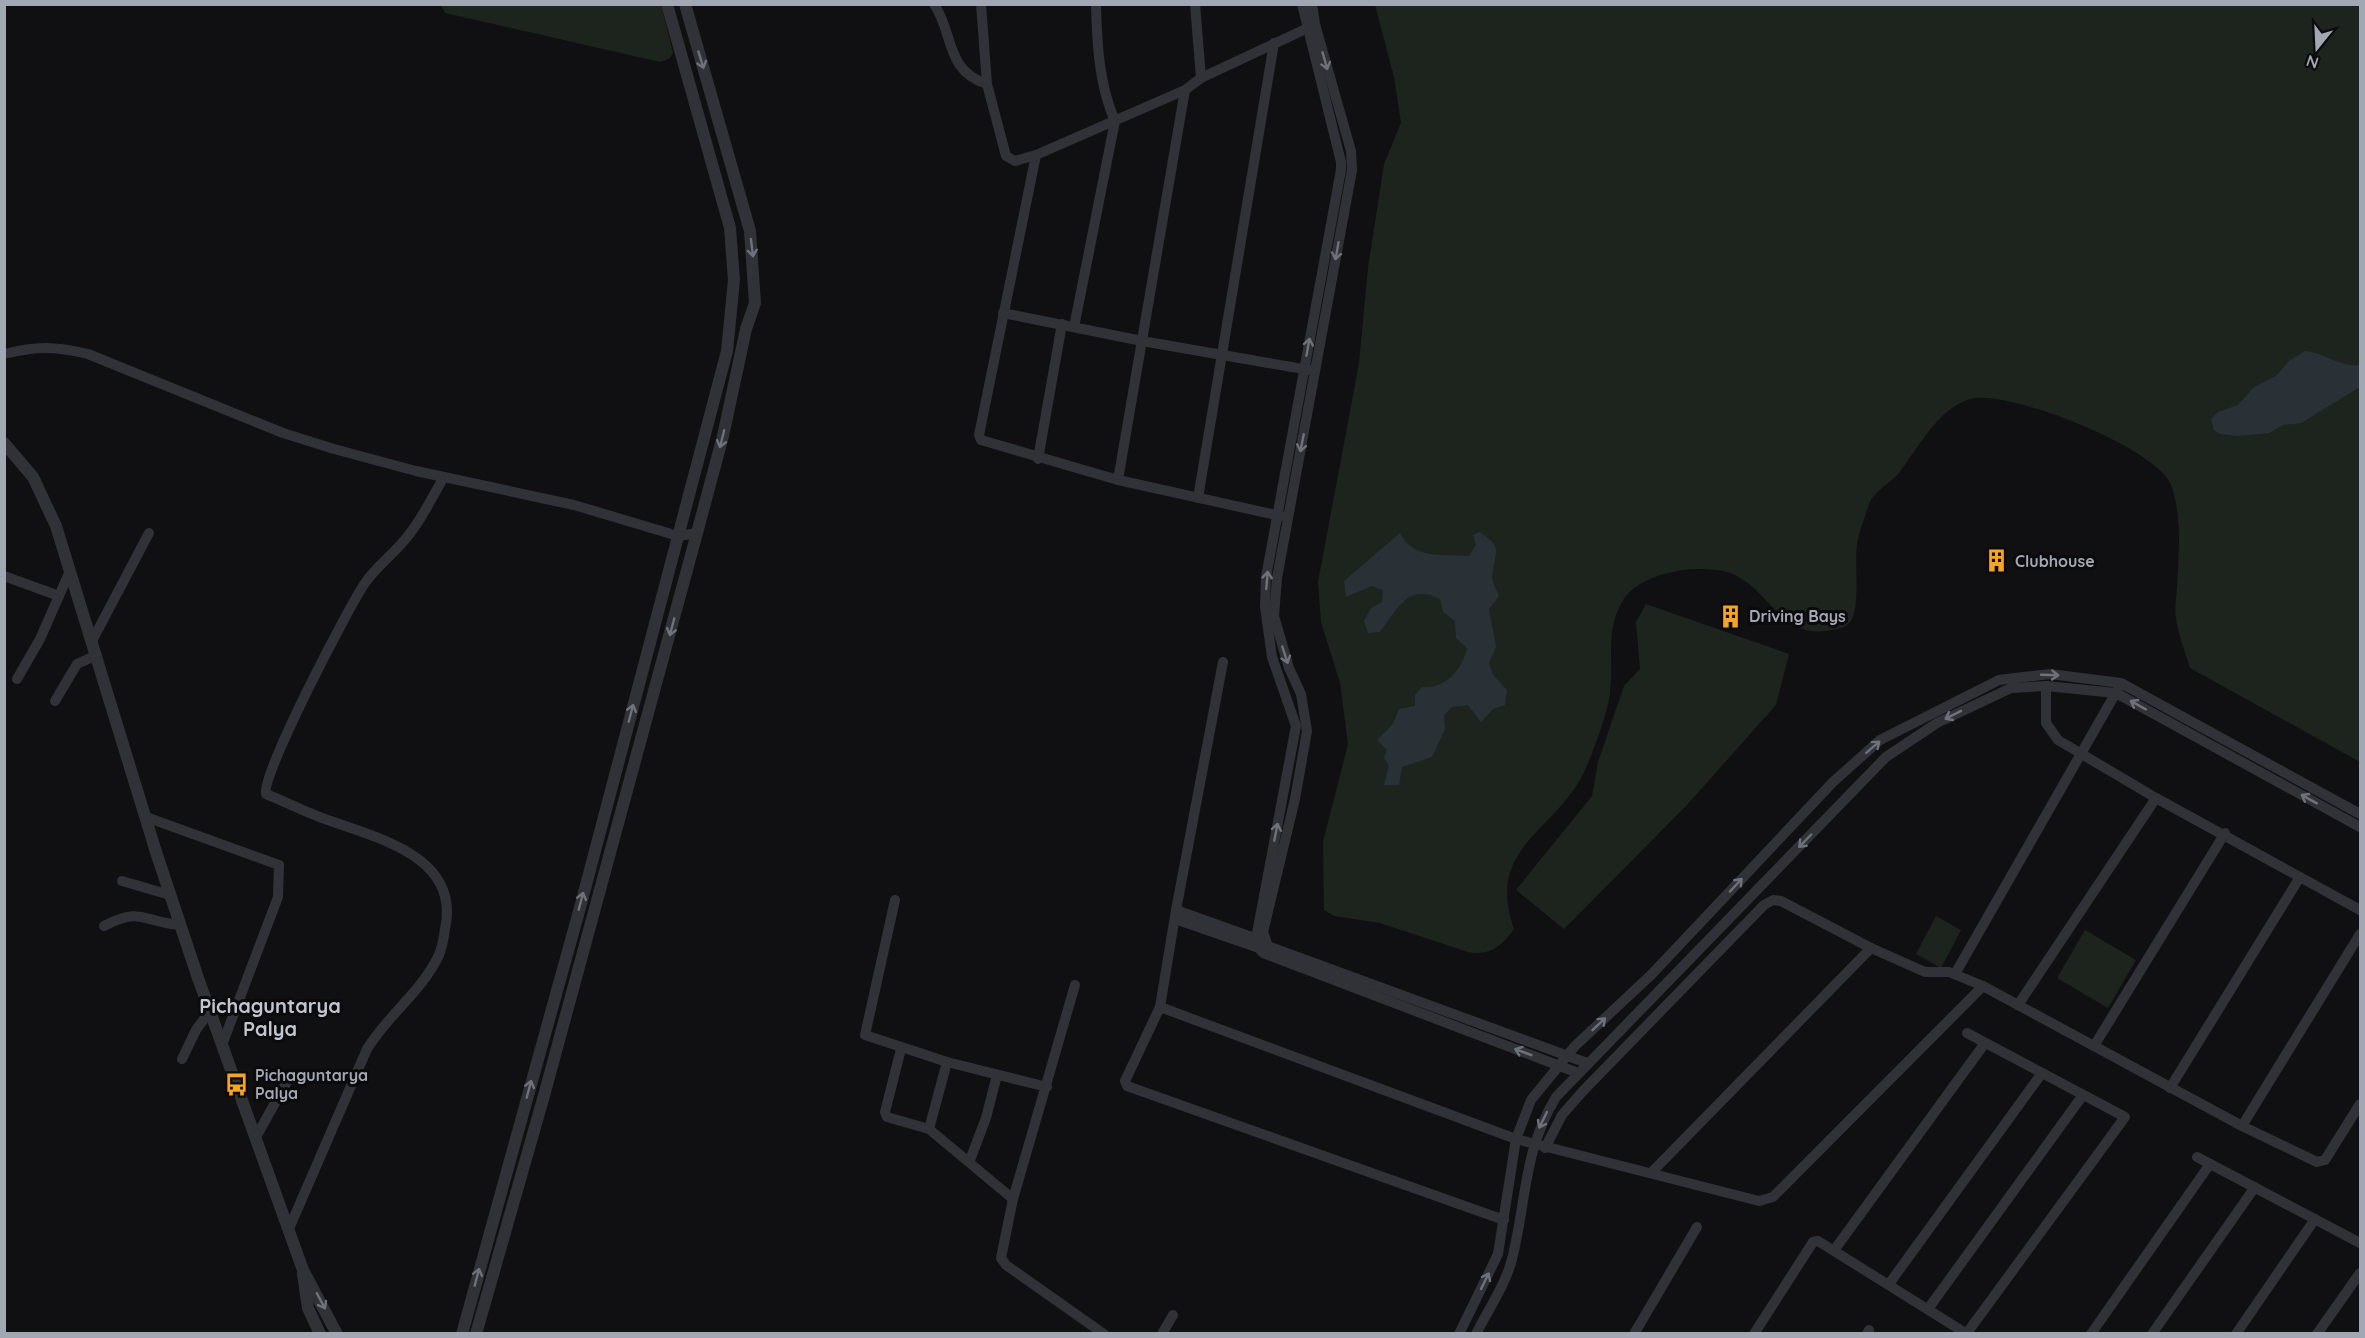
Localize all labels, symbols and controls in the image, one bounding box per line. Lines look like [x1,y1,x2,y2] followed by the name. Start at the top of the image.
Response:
[2287,18,2347,78] north arrow
[697,51,708,70] one-way arrow
[1320,51,1332,70] one-way arrow
[2304,51,2321,74] text: N
[747,238,758,258] one-way arrow
[1331,241,1342,261] one-way arrow
[1303,338,1314,358] one-way arrow
[716,429,728,448] one-way arrow
[1296,433,1307,452] one-way arrow
[1984,548,2010,574] building icon: Clubhouse
[2015,551,2095,571] place label: Clubhouse
[1262,571,1273,591] one-way arrow
[1718,603,1744,629] building icon: Driving Bays
[1749,606,1846,626] place label: Driving Bays
[665,617,677,636] one-way arrow
[1280,645,1291,664] one-way arrow
[2040,670,2060,681] one-way arrow
[2130,699,2147,711] one-way arrow
[626,704,638,723] one-way arrow
[1944,710,1962,722] one-way arrow
[1865,740,1880,754] one-way arrow
[2301,793,2318,805] one-way arrow
[1271,822,1282,842] one-way arrow
[1798,833,1813,848] one-way arrow
[1728,878,1742,893] one-way arrow
[576,892,588,911] one-way arrow
[199,993,341,1041] district label: Pichaguntarya Palya
[1591,1017,1606,1031] one-way arrow
[1514,1046,1533,1057] one-way arrow
[255,1065,368,1103] place label: Pichaguntarya Palya
[224,1071,250,1097] bus stop icon: Pichaguntarya Palya
[524,1080,536,1099] one-way arrow
[1537,1111,1549,1128] one-way arrow
[472,1268,484,1287] one-way arrow
[1479,1272,1491,1290] one-way arrow
[315,1292,327,1309] one-way arrow

